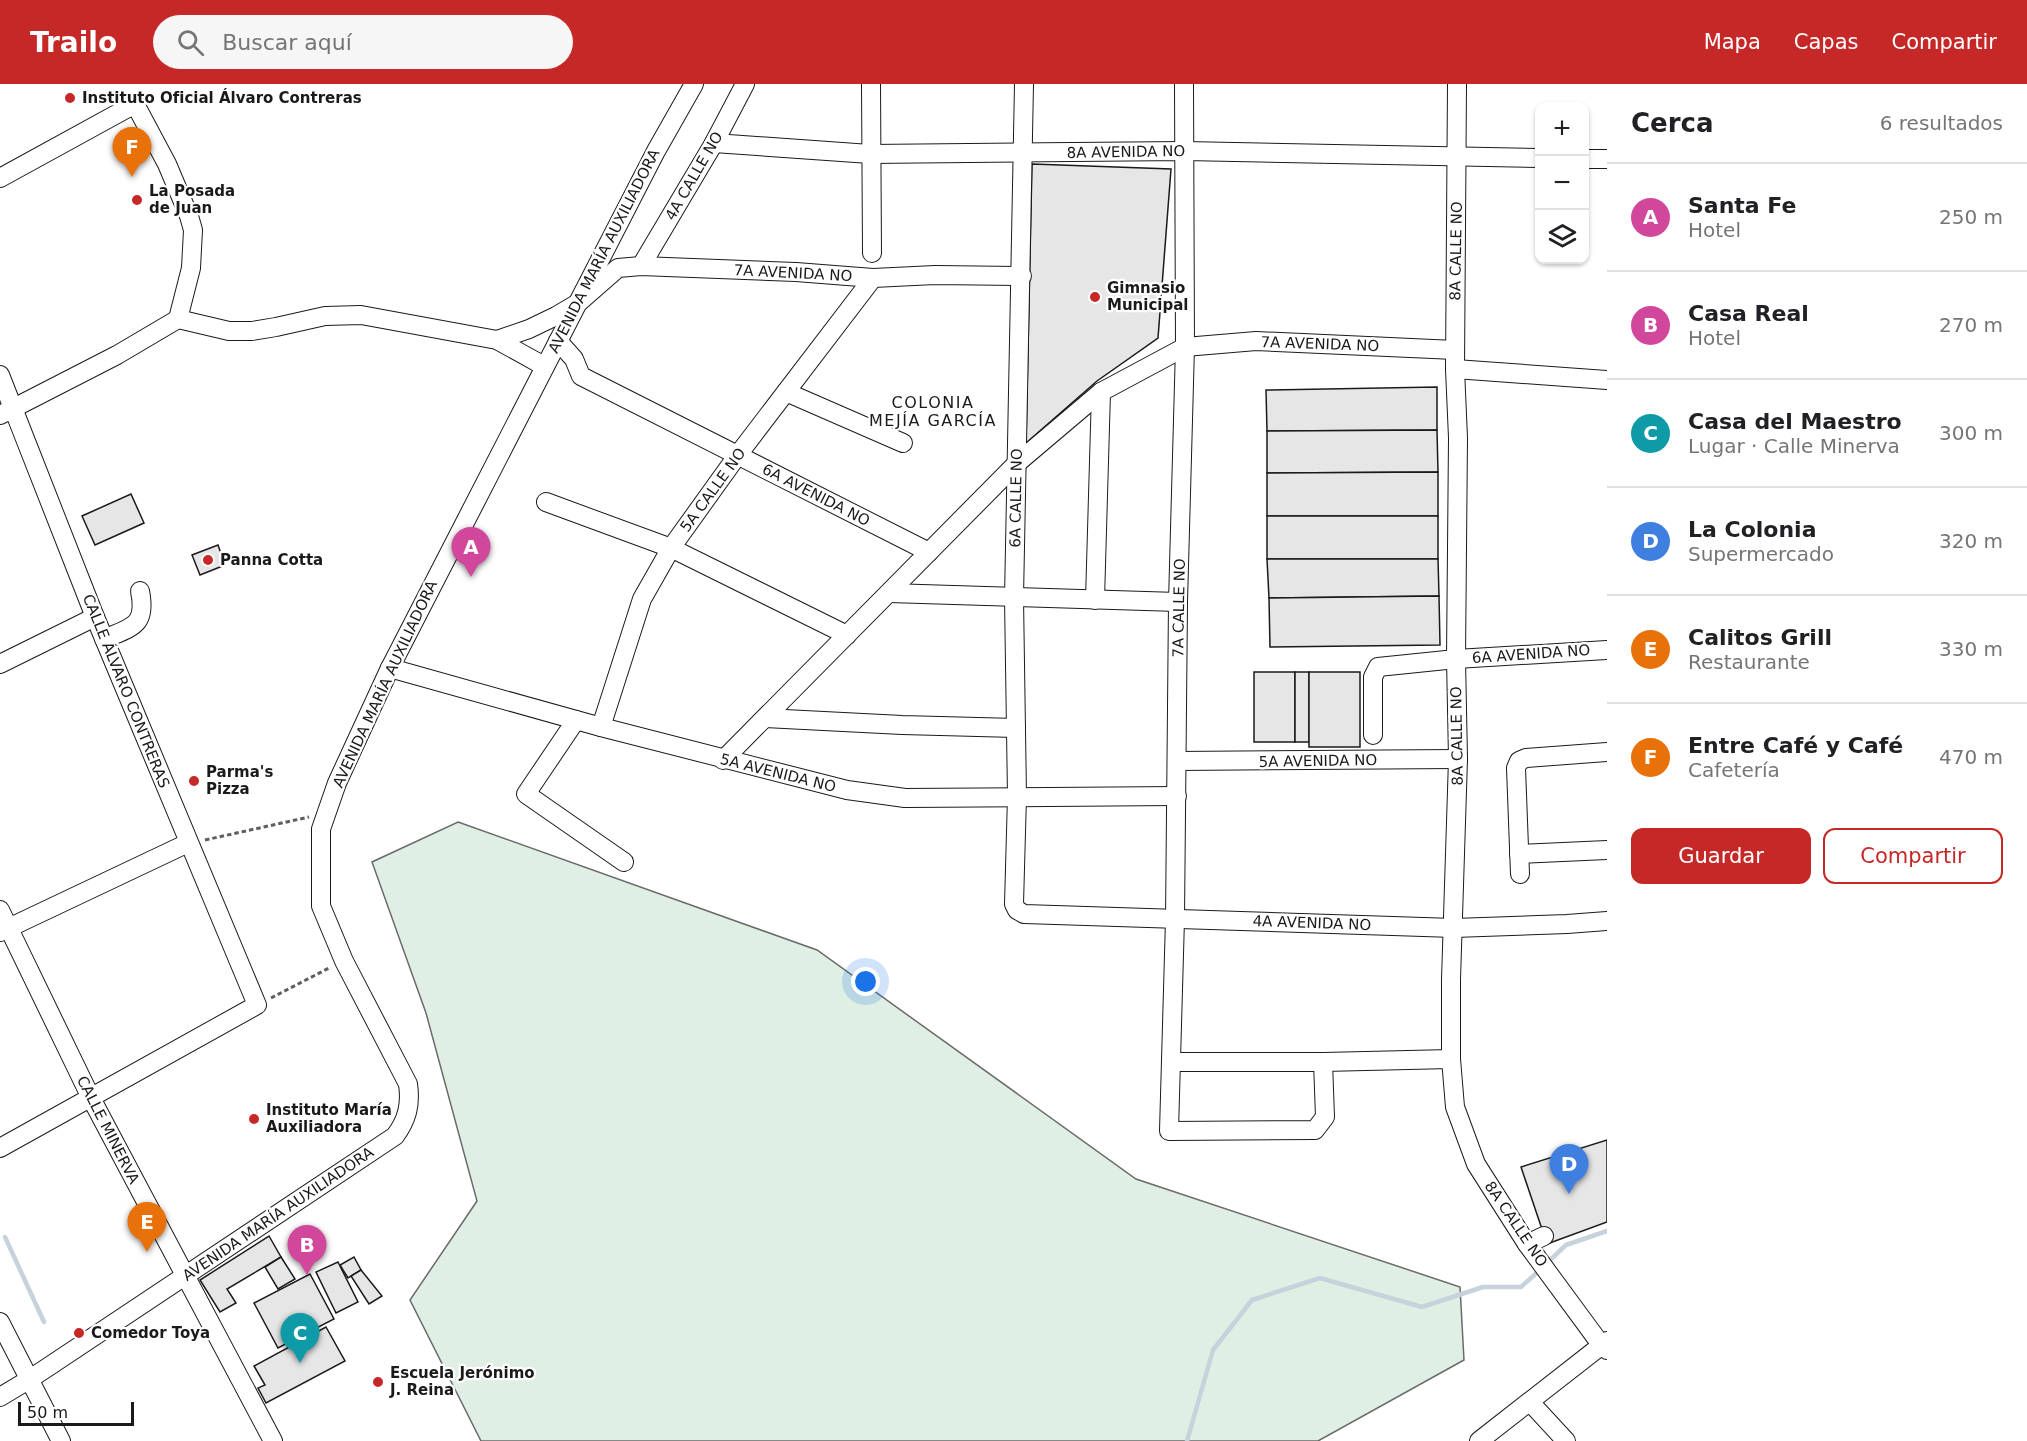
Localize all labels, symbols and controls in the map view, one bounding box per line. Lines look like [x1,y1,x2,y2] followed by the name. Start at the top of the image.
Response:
[153,15,573,69] search box
[30,26,117,59] text: Trailo
[174,26,207,59] icon: search
[222,30,352,55] text: Buscar aquí
[1704,30,1761,54] text: Mapa
[1794,30,1858,54] text: Capas
[1891,30,1997,54] text: Compartir
[82,88,362,107] place label: Instituto Oficial Álvaro Contreras
[63,91,77,105] marker: Instituto Oficial Álvaro Contreras
[1535,102,1589,264] map controls
[1535,102,1589,156] button: +
[1631,108,1714,138] text: Cerca
[1880,111,2003,135] text: 6 resultados
[112,128,152,177] pin: F
[661,129,727,223] street label: 4A CALLE NO
[1067,142,1185,162] street label: 8A AVENIDA NO
[544,145,664,356] street label: AVENIDA MARÍA AUXILIADORA
[1535,156,1589,210] button: −
[149,182,235,217] place label: La Posada de Juan
[130,193,144,207] marker: La Posada de Juan
[1688,193,1796,218] text: Santa Fe
[1446,201,1466,301] street label: 8A CALLE NO
[1643,205,1658,229] text: A
[1939,205,2003,229] text: 250 m
[1535,210,1589,264] button: layers
[1688,218,1741,242] text: Hotel
[733,261,853,285] street label: 7A AVENIDA NO
[1107,279,1188,314] place label: Gimnasio Municipal
[1088,290,1102,304] marker: Gimnasio Municipal
[1688,301,1809,326] text: Casa Real
[1643,313,1658,337] text: B
[1939,313,2003,337] text: 270 m
[1688,326,1741,350] text: Hotel
[1260,333,1380,355] street label: 7A AVENIDA NO
[869,393,997,430] district label: COLONIA MEJÍA GARCÍA
[1688,409,1902,434] text: Casa del Maestro
[1643,421,1658,445] text: C
[1939,421,2003,445] text: 300 m
[1688,434,1900,458] text: Lugar · Calle Minerva
[677,445,749,535] street label: 5A CALLE NO
[1006,448,1026,548] street label: 6A CALLE NO
[759,460,873,530] street label: 6A AVENIDA NO
[1688,517,1817,542] text: La Colonia
[452,528,490,577] pin: A
[1642,529,1659,553] text: D
[1939,529,2003,553] text: 320 m
[1688,542,1834,566] text: Supermercado
[220,551,323,569] place label: Panna Cotta
[201,553,215,567] marker: Panna Cotta
[1169,558,1189,658] street label: 7A CALLE NO
[328,576,441,790] street label: AVENIDA MARÍA AUXILIADORA
[79,591,174,791] street label: CALLE ÁLVARO CONTRERAS
[1688,625,1832,650] text: Calitos Grill
[1644,637,1657,661] text: E
[1939,637,2003,661] text: 330 m
[1471,641,1591,667] street label: 6A AVENIDA NO
[1688,650,1810,674] text: Restaurante
[1447,686,1467,786] street label: 8A CALLE NO
[1688,733,1903,758] text: Entre Café y Café
[1644,745,1657,769] text: F
[1939,745,2003,769] text: 470 m
[718,750,838,796] street label: 5A AVENIDA NO
[1259,751,1377,771] street label: 5A AVENIDA NO
[1688,758,1780,782] text: Cafetería
[206,763,273,798] place label: Parma's Pizza
[187,774,201,788] marker: Parma's Pizza
[1631,828,1811,884] button: Guardar
[1823,828,2003,884] button: Compartir
[1252,912,1372,934] street label: 4A AVENIDA NO
[851,967,880,996] your location
[73,1073,143,1188] street label: CALLE MINERVA
[266,1101,392,1136] place label: Instituto María Auxiliadora
[247,1112,261,1126] marker: Instituto María Auxiliadora
[179,1142,378,1285] street label: AVENIDA MARÍA AUXILIADORA
[1550,1144,1588,1194] pin: D
[1481,1178,1551,1270] street label: 8A CALLE NO
[128,1202,166,1252] pin: E
[288,1226,326,1275] pin: B
[280,1314,320,1363] pin: C
[91,1324,210,1342] place label: Comedor Toya
[72,1326,86,1340] marker: Comedor Toya
[389,1364,535,1399] place label: Escuela Jerónimo J. Reina
[371,1375,385,1389] marker: Escuela Jerónimo J. Reina
[18,1399,134,1426] scale bar
[27,1403,68,1422] text: 50 m

